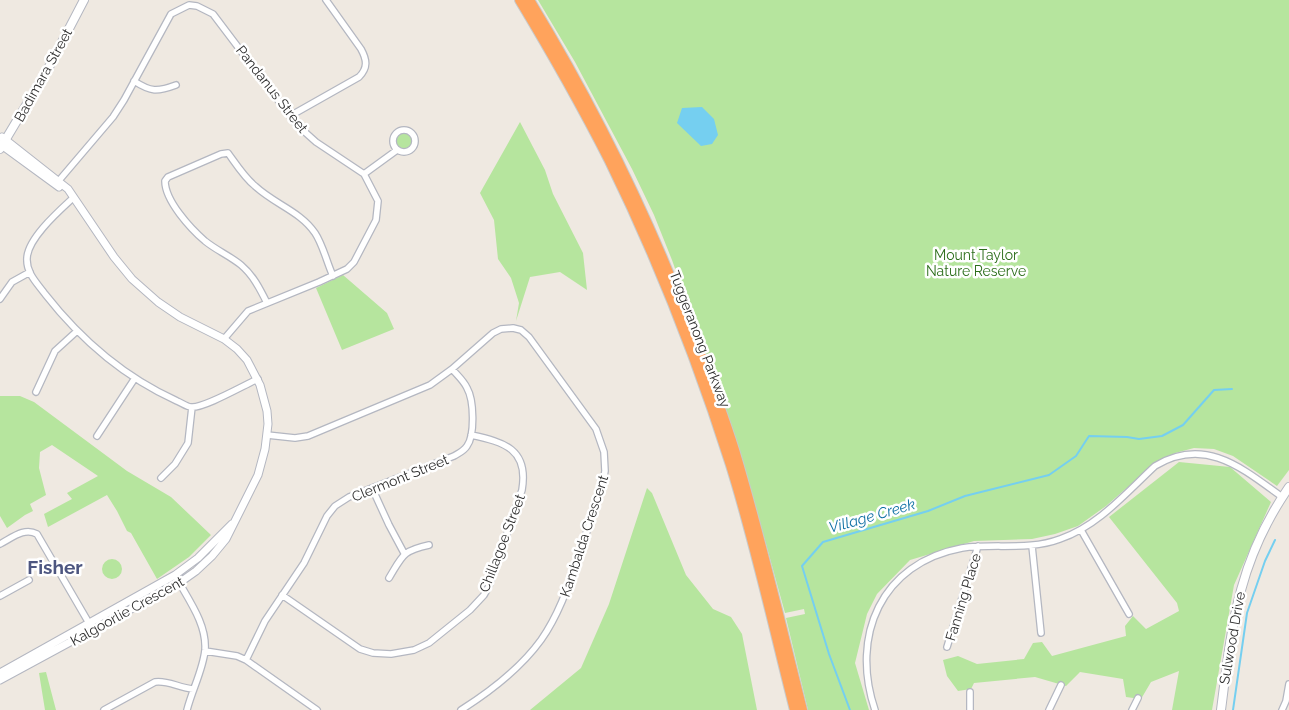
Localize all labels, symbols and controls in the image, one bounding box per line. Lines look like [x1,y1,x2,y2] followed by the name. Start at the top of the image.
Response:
[11,25,75,124] street label: Badimara Street
[233,42,311,136] street label: Pandanus Street
[926,247,1026,279] park label: Mount Taylor Nature Reserve
[666,268,734,410] street label: Tuggeranong Parkway
[349,451,451,505] street label: Clermont Street
[557,473,611,599] street label: Kambalda Crescent
[476,491,528,594] street label: Chillagoe Street
[827,495,917,537] water label: Village Creek
[942,551,984,643] street label: Fanning Place
[27,556,83,578] district label: Fisher
[67,573,187,649] street label: Kalgoorlie Crescent
[1216,590,1248,686] street label: Sulwood Drive

